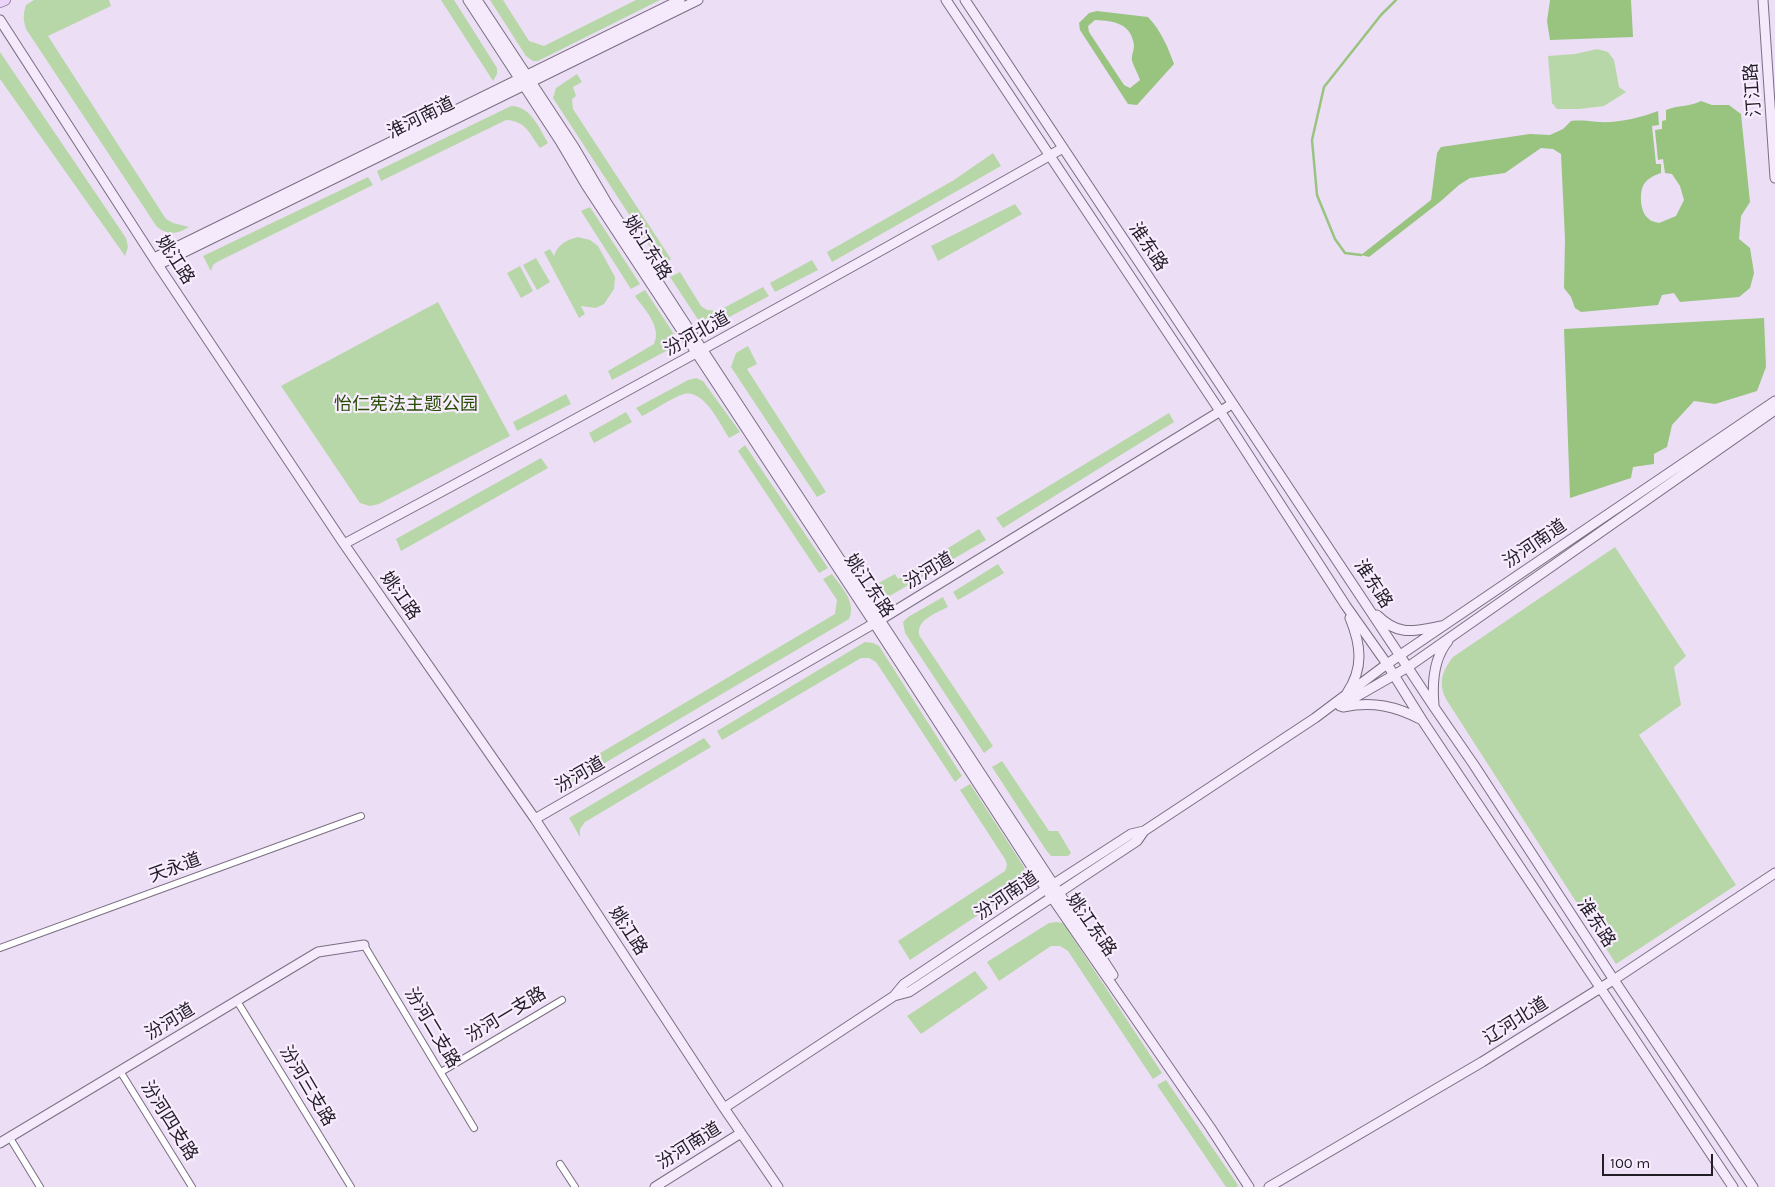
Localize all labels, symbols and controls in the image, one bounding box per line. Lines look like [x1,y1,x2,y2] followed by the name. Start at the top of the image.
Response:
[1740,62,1766,118] street label: 汀江路
[384,93,458,143] street label: 淮河南道
[618,212,676,284] street label: 姚江东路
[1124,219,1172,275] street label: 淮东路
[151,231,199,289] street label: 姚江路
[660,307,734,361] street label: 汾河北道
[334,394,478,416] park label: 怡仁宪法主题公园
[1499,515,1571,573] street label: 汾河南道
[900,548,958,594] street label: 汾河道
[840,550,898,622] street label: 姚江东路
[1349,555,1397,613] street label: 淮东路
[376,568,424,624] street label: 姚江路
[551,752,609,798] street label: 汾河道
[146,849,204,887] street label: 天永道
[971,867,1043,925] street label: 汾河南道
[1062,889,1120,961] street label: 姚江东路
[1572,894,1620,952] street label: 淮东路
[604,902,652,960] street label: 姚江路
[462,983,550,1047] street label: 汾河一支路
[400,984,464,1072] street label: 汾河二支路
[1480,993,1552,1049] street label: 辽河北道
[141,999,199,1045] street label: 汾河道
[275,1042,339,1130] street label: 汾河三支路
[136,1077,202,1165] street label: 汾河四支路
[653,1118,725,1174] street label: 汾河南道
[1605,1144,1716,1176] scale bar
[1610,1154,1650,1172] text: 100 m

